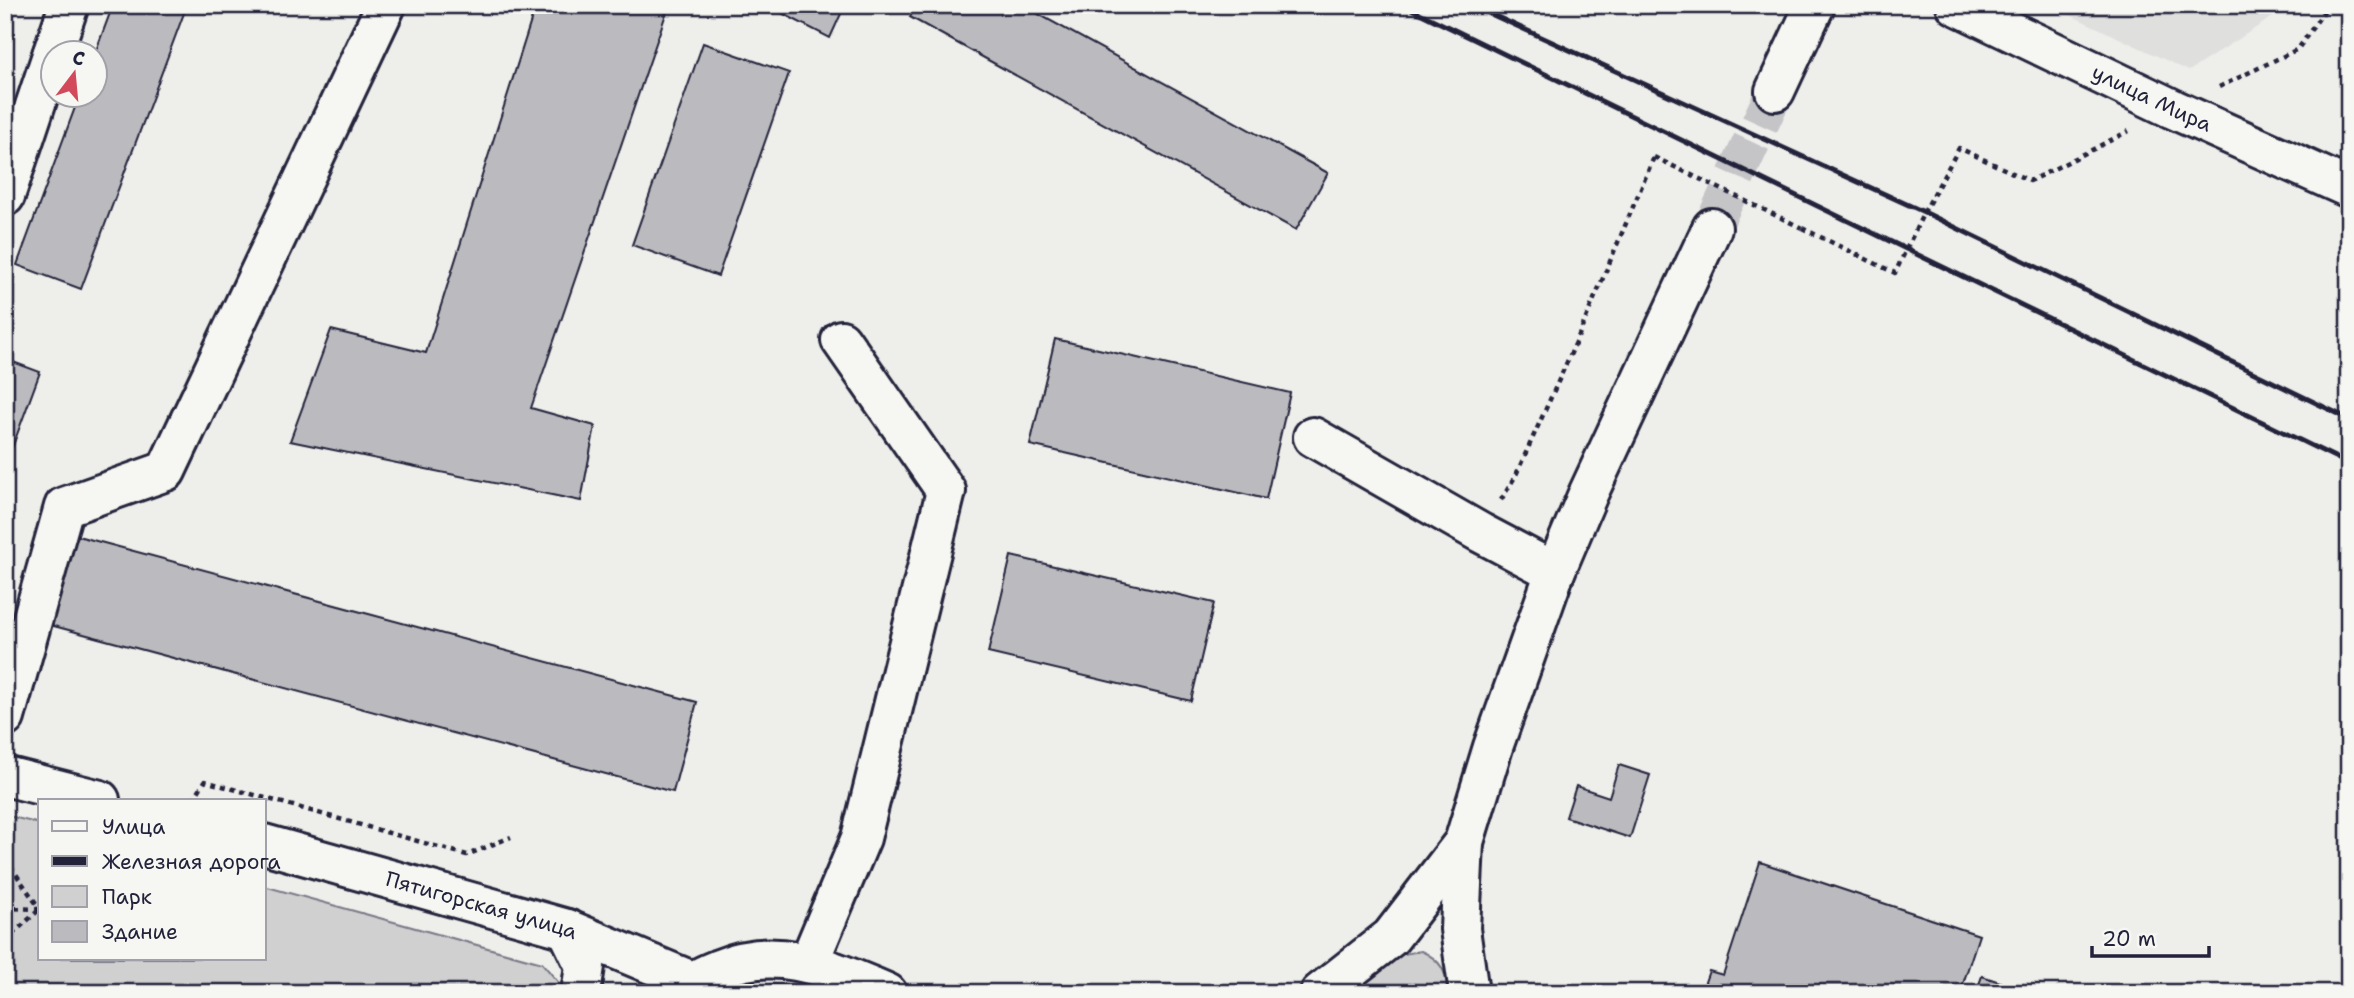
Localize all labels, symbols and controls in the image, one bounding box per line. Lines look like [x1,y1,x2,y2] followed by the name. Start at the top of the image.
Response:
[38,38,108,108] north arrow
[69,45,88,72] text: С
[2087,58,2216,139] street label: улица Мира
[38,799,266,960] legend
[102,813,165,841] text: Улица
[102,848,281,876] text: Железная дорога
[382,865,582,946] street label: Пятигорская улица
[102,883,152,911] text: Парк
[2092,914,2209,958] scale bar
[102,918,178,946] text: Здание
[2102,925,2156,953] text: 20 m

